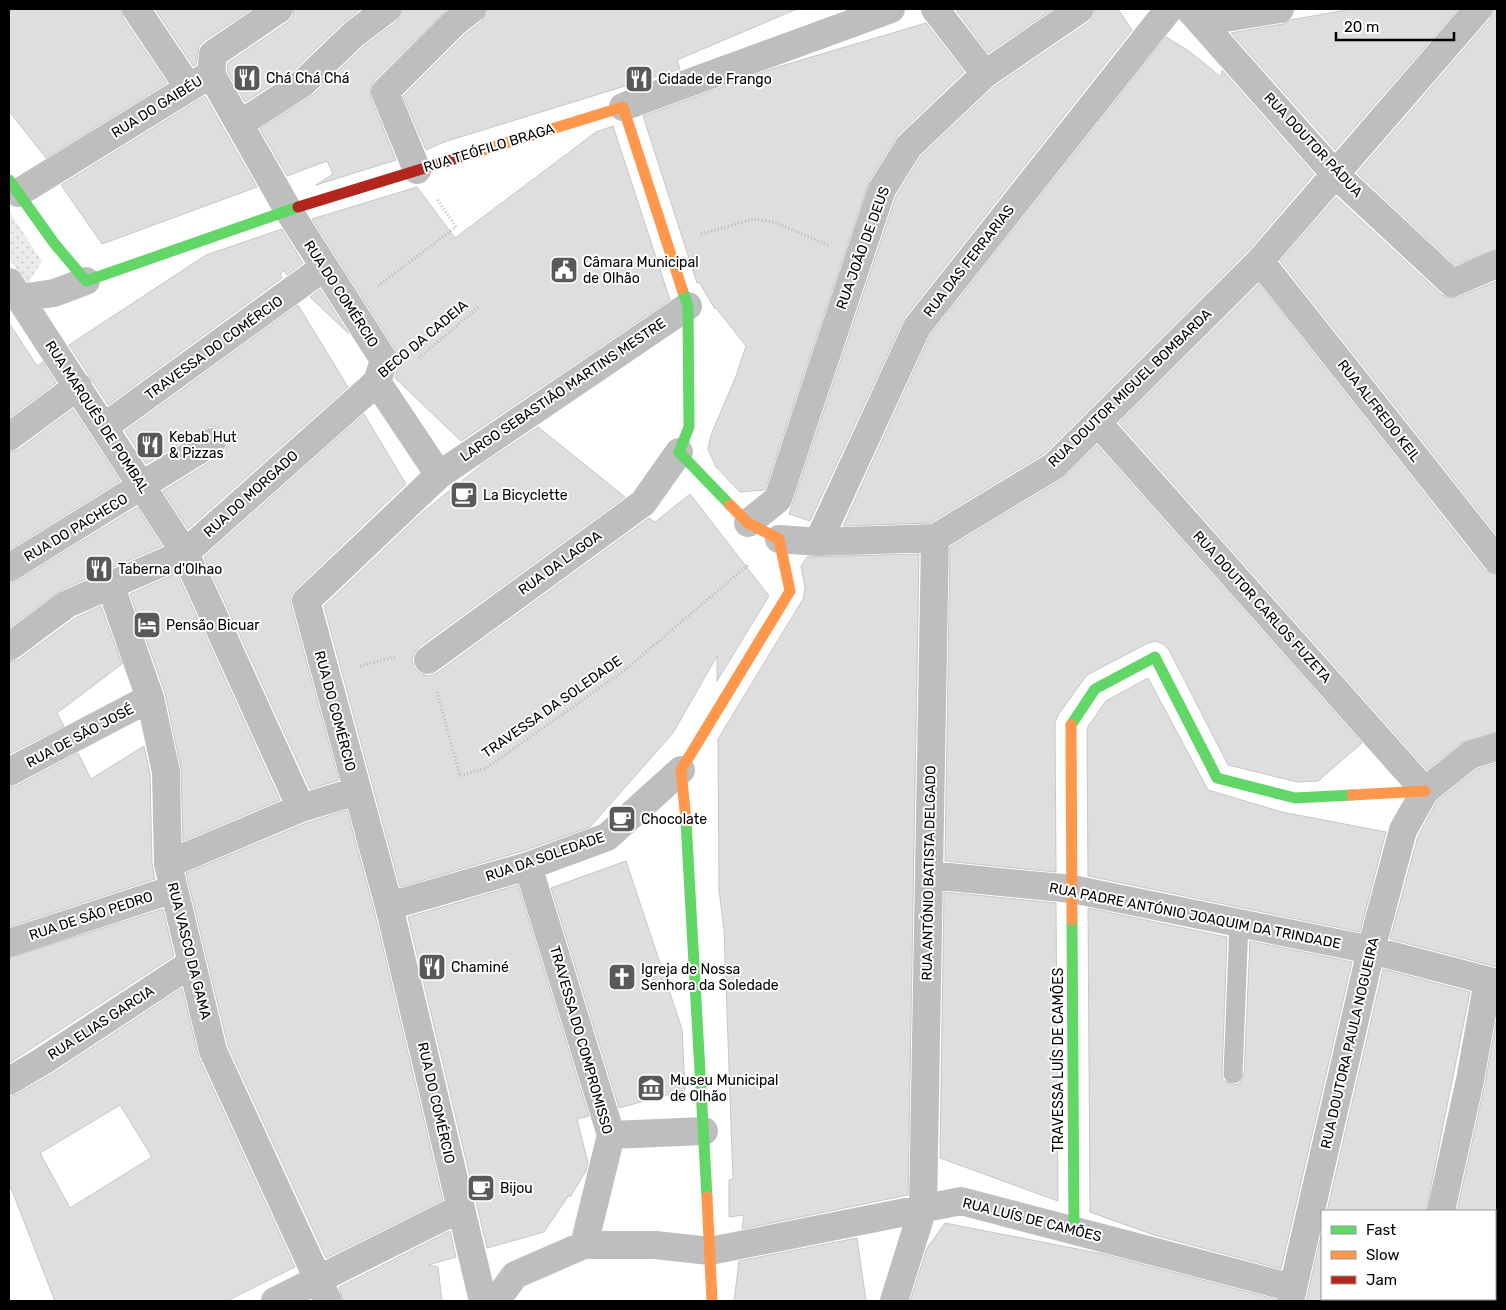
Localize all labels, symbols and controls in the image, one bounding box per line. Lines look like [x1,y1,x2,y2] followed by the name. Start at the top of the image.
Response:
[1336,10,1454,42] scale bar
[1344,18,1379,36] text: 20 m
[232,63,262,93] restaurant icon: Chá Chá Chá
[624,64,654,94] restaurant icon: Cidade de Frango
[266,70,350,87] place label: Chá Chá Chá
[108,71,206,142] street label: RUA DO GAIBÉU
[658,71,772,88] place label: Cidade de Frango
[1260,89,1367,201] street label: RUA DOUTOR PÁDUA
[421,119,557,176] street label: RUA TEÓFILO BRAGA
[832,184,893,312] street label: RUA JOÃO DE DEUS
[920,201,1018,320] street label: RUA DAS FERRARIAS
[300,237,383,351] street label: RUA DO COMÉRCIO
[583,254,699,287] place label: Câmara Municipal de Olhão
[549,255,579,285] public building icon: Câmara Municipal de Olhão
[141,292,286,404] street label: TRAVESSA DO COMÉRCIO
[375,296,472,381] street label: BECO DA CADEIA
[1045,305,1216,471] street label: RUA DOUTOR MIGUEL BOMBARDA
[456,314,669,465] street label: LARGO SEBASTIÃO MARTINS MESTRE
[41,337,154,497] street label: RUA MARQUÊS DE POMBAL
[1334,356,1424,466] street label: RUA ALFREDO KEIL
[169,429,237,462] place label: Kebab Hut & Pizzas
[135,430,165,460] restaurant icon: Kebab Hut & Pizzas
[200,447,302,541] street label: RUA DO MORGADO
[449,480,479,510] cafe icon: La Bicyclette
[483,487,568,504] place label: La Bicyclette
[21,490,131,566] street label: RUA DO PACHECO
[515,527,605,599] street label: RUA DA LAGOA
[1189,528,1335,687] street label: RUA DOUTOR CARLOS FUZETA
[84,554,114,584] restaurant icon: Taberna d'Olhao
[118,561,222,578] place label: Taberna d'Olhao
[132,610,162,640] hotel icon: Pensão Bicuar
[166,617,260,634] place label: Pensão Bicuar
[311,649,360,773] street label: RUA DO COMÉRCIO
[479,652,625,762] street label: TRAVESSA DA SOLEDADE
[23,700,137,771] street label: RUA DE SÃO JOSÉ
[918,765,939,981] street label: RUA ANTÓNIO BATISTA DELGADO
[607,804,637,834] cafe icon: Chocolate
[641,811,707,828] place label: Chocolate
[483,829,607,885] street label: RUA DA SOLEDADE
[1048,878,1342,953] street label: RUA PADRE ANTÓNIO JOAQUIM DA TRINDADE
[164,881,214,1022] street label: RUA VASCO DA GAMA
[27,887,155,944] street label: RUA DE SÃO PEDRO
[1317,935,1383,1150] street label: RUA DOUTORA PAULA NOGUEIRA
[546,944,616,1136] street label: TRAVESSA DO COMPROMISSO
[417,952,447,982] restaurant icon: Chaminé
[451,959,509,976] place label: Chaminé
[641,961,779,994] place label: Igreja de Nossa Senhora da Soledade
[607,962,637,992] church icon: Igreja de Nossa Senhora da Soledade
[1049,967,1067,1152] street label: TRAVESSA LUÍS DE CAMÕES
[45,982,158,1064] street label: RUA ELIAS GARCIA
[414,1040,459,1165] street label: RUA DO COMÉRCIO
[670,1072,778,1105] place label: Museu Municipal de Olhão
[636,1073,666,1103] museum icon: Museu Municipal de Olhão
[466,1173,496,1203] cafe icon: Bijou
[500,1180,533,1197] place label: Bijou
[961,1194,1104,1246] street label: RUA LUÍS DE CAMÕES
[1321,1210,1496,1300] legend
[1366,1221,1396,1239] text: Fast
[1366,1246,1399,1264] text: Slow
[1366,1271,1397,1289] text: Jam

